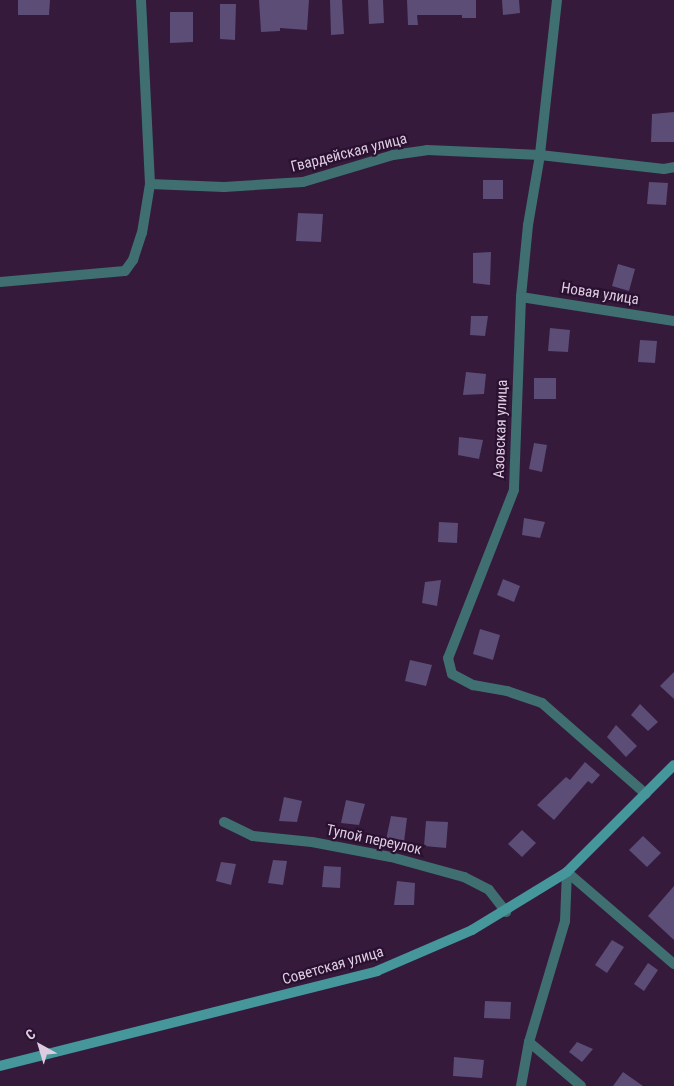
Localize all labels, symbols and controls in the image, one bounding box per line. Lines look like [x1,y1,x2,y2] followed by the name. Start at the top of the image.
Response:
[289,130,409,176] street label: Гвардейская улица
[560,279,640,309] street label: Новая улица
[490,379,512,479] street label: Азовская улица
[325,821,423,859] street label: Тупой переулок
[280,943,386,989] street label: Советская улица
[15,1021,65,1071] north arrow
[22,1026,39,1043] text: С

